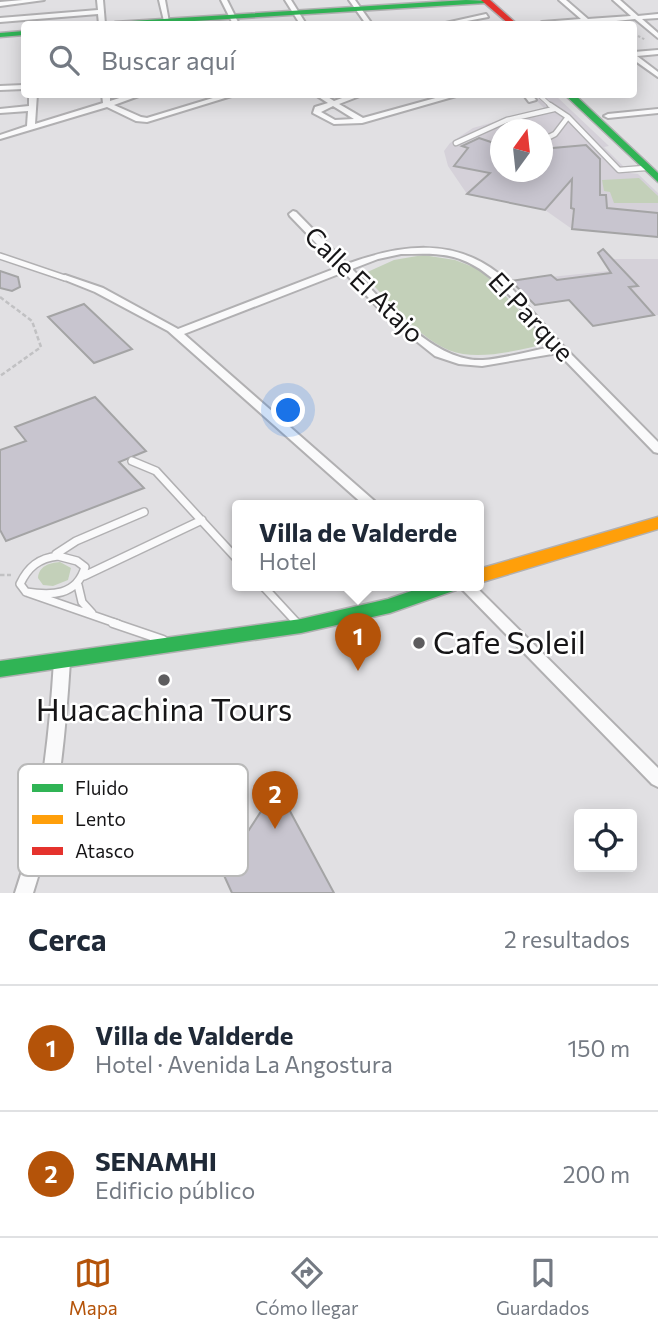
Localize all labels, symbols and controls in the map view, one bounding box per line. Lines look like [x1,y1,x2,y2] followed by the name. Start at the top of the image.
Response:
[21,21,637,98] search box
[45,41,83,79] icon: search
[101,44,236,75] text: Buscar aquí
[490,119,553,182] north arrow
[299,219,431,348] street label: Calle El Atajo
[483,265,581,367] street label: El Parque
[271,393,305,427] your location
[232,500,484,591] popup
[259,516,457,547] text: Villa de Valderde
[259,547,317,575] text: Hotel
[335,613,381,671] pin: 1
[433,621,586,661] place label: Cafe Soleil
[411,635,427,651] marker: Cafe Soleil
[156,672,172,688] marker: Huacachina Tours
[36,688,292,728] place label: Huacachina Tours
[18,764,248,876] legend
[252,771,298,829] pin: 2
[75,776,129,799] text: Fluido
[75,807,126,830] text: Lento
[574,809,637,872] map controls
[574,809,637,872] button: locate
[75,839,134,862] text: Atasco
[28,920,107,957] text: Cerca
[504,925,630,953] text: 2 resultados
[95,1019,293,1050] text: Villa de Valderde
[46,1034,56,1062] text: 1
[567,1034,630,1062] text: 150 m
[95,1050,393,1078] text: Hotel · Avenida La Angostura
[95,1145,217,1176] text: SENAMHI
[44,1160,58,1188] text: 2
[563,1160,630,1188] text: 200 m
[95,1176,255,1204] text: Edificio público
[69,1254,118,1319] tab: Mapa
[255,1254,359,1319] tab: Cómo llegar
[496,1254,589,1319] tab: Guardados

